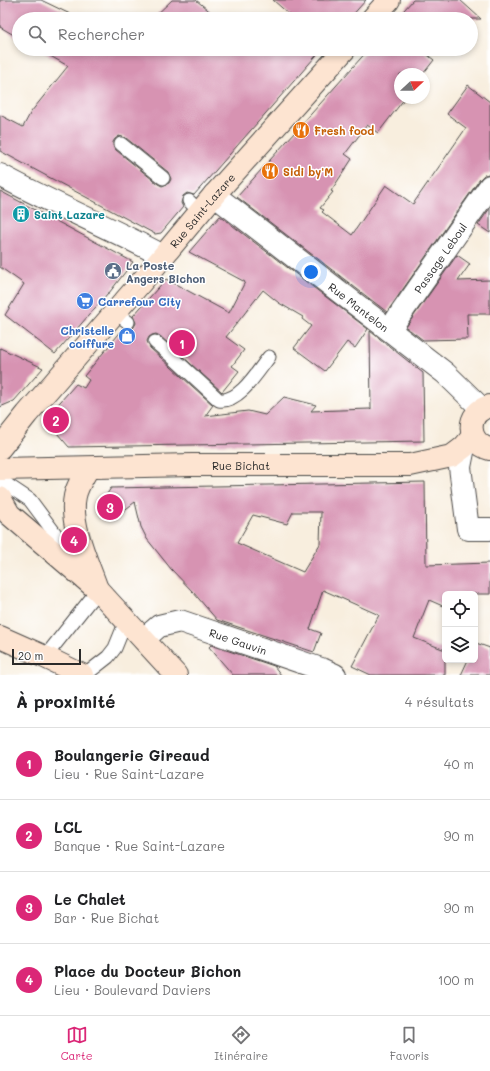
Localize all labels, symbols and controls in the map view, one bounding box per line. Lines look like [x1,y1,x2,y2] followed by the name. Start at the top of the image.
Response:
[12,12,478,56] search box
[26,23,48,45] icon: search
[58,24,145,44] text: Rechercher
[394,68,430,104] north arrow
[291,120,311,140] restaurant icon: Fresh food
[314,123,374,138] place label: Fresh food
[260,161,280,181] restaurant icon: Sidi by'M
[283,164,333,179] place label: Sidi by'M
[166,170,238,251] street label: Rue Saint-Lazare
[11,204,31,224] building icon: Saint Lazare
[34,207,105,222] place label: Saint Lazare
[410,219,470,296] street label: Passage Leboul
[126,258,205,286] place label: La Poste Angers Bichon
[103,261,123,281] public building icon: La Poste Angers Bichon
[301,262,321,282] your location
[326,279,392,335] street label: Rue Mantelon
[75,291,95,311] supermarket icon: Carrefour City
[98,294,181,309] place label: Carrefour City
[61,323,114,351] place label: Christelle coiffure
[117,326,137,346] shop icon: Christelle coiffure
[169,328,195,358] pin: 1
[43,405,69,435] pin: 2
[212,458,270,473] street label: Rue Bichat
[97,492,123,522] pin: 3
[61,525,87,555] pin: 4
[442,591,478,663] map controls
[442,591,478,627] button: locate
[208,624,269,658] street label: Rue Gauvin
[442,627,478,663] button: layers
[12,647,81,666] scale bar
[18,648,43,663] text: 20 m
[16,690,115,712] text: À proximité
[405,693,474,710] text: 4 résultats
[54,745,209,765] text: Boulangerie Gireaud
[26,755,32,772] text: 1
[444,755,474,772] text: 40 m
[54,765,204,782] text: Lieu · Rue Saint-Lazare
[54,817,83,837] text: LCL
[25,827,33,844] text: 2
[444,827,474,844] text: 90 m
[54,837,225,854] text: Banque · Rue Saint-Lazare
[54,889,126,909] text: Le Chalet
[25,899,33,916] text: 3
[444,899,474,916] text: 90 m
[54,909,159,926] text: Bar · Rue Bichat
[54,961,241,981] text: Place du Docteur Bichon
[25,971,33,988] text: 4
[438,971,474,988] text: 100 m
[54,981,211,998] text: Lieu · Boulevard Daviers
[61,1024,93,1063] tab: Carte
[214,1024,268,1063] tab: Itinéraire
[390,1024,429,1063] tab: Favoris

